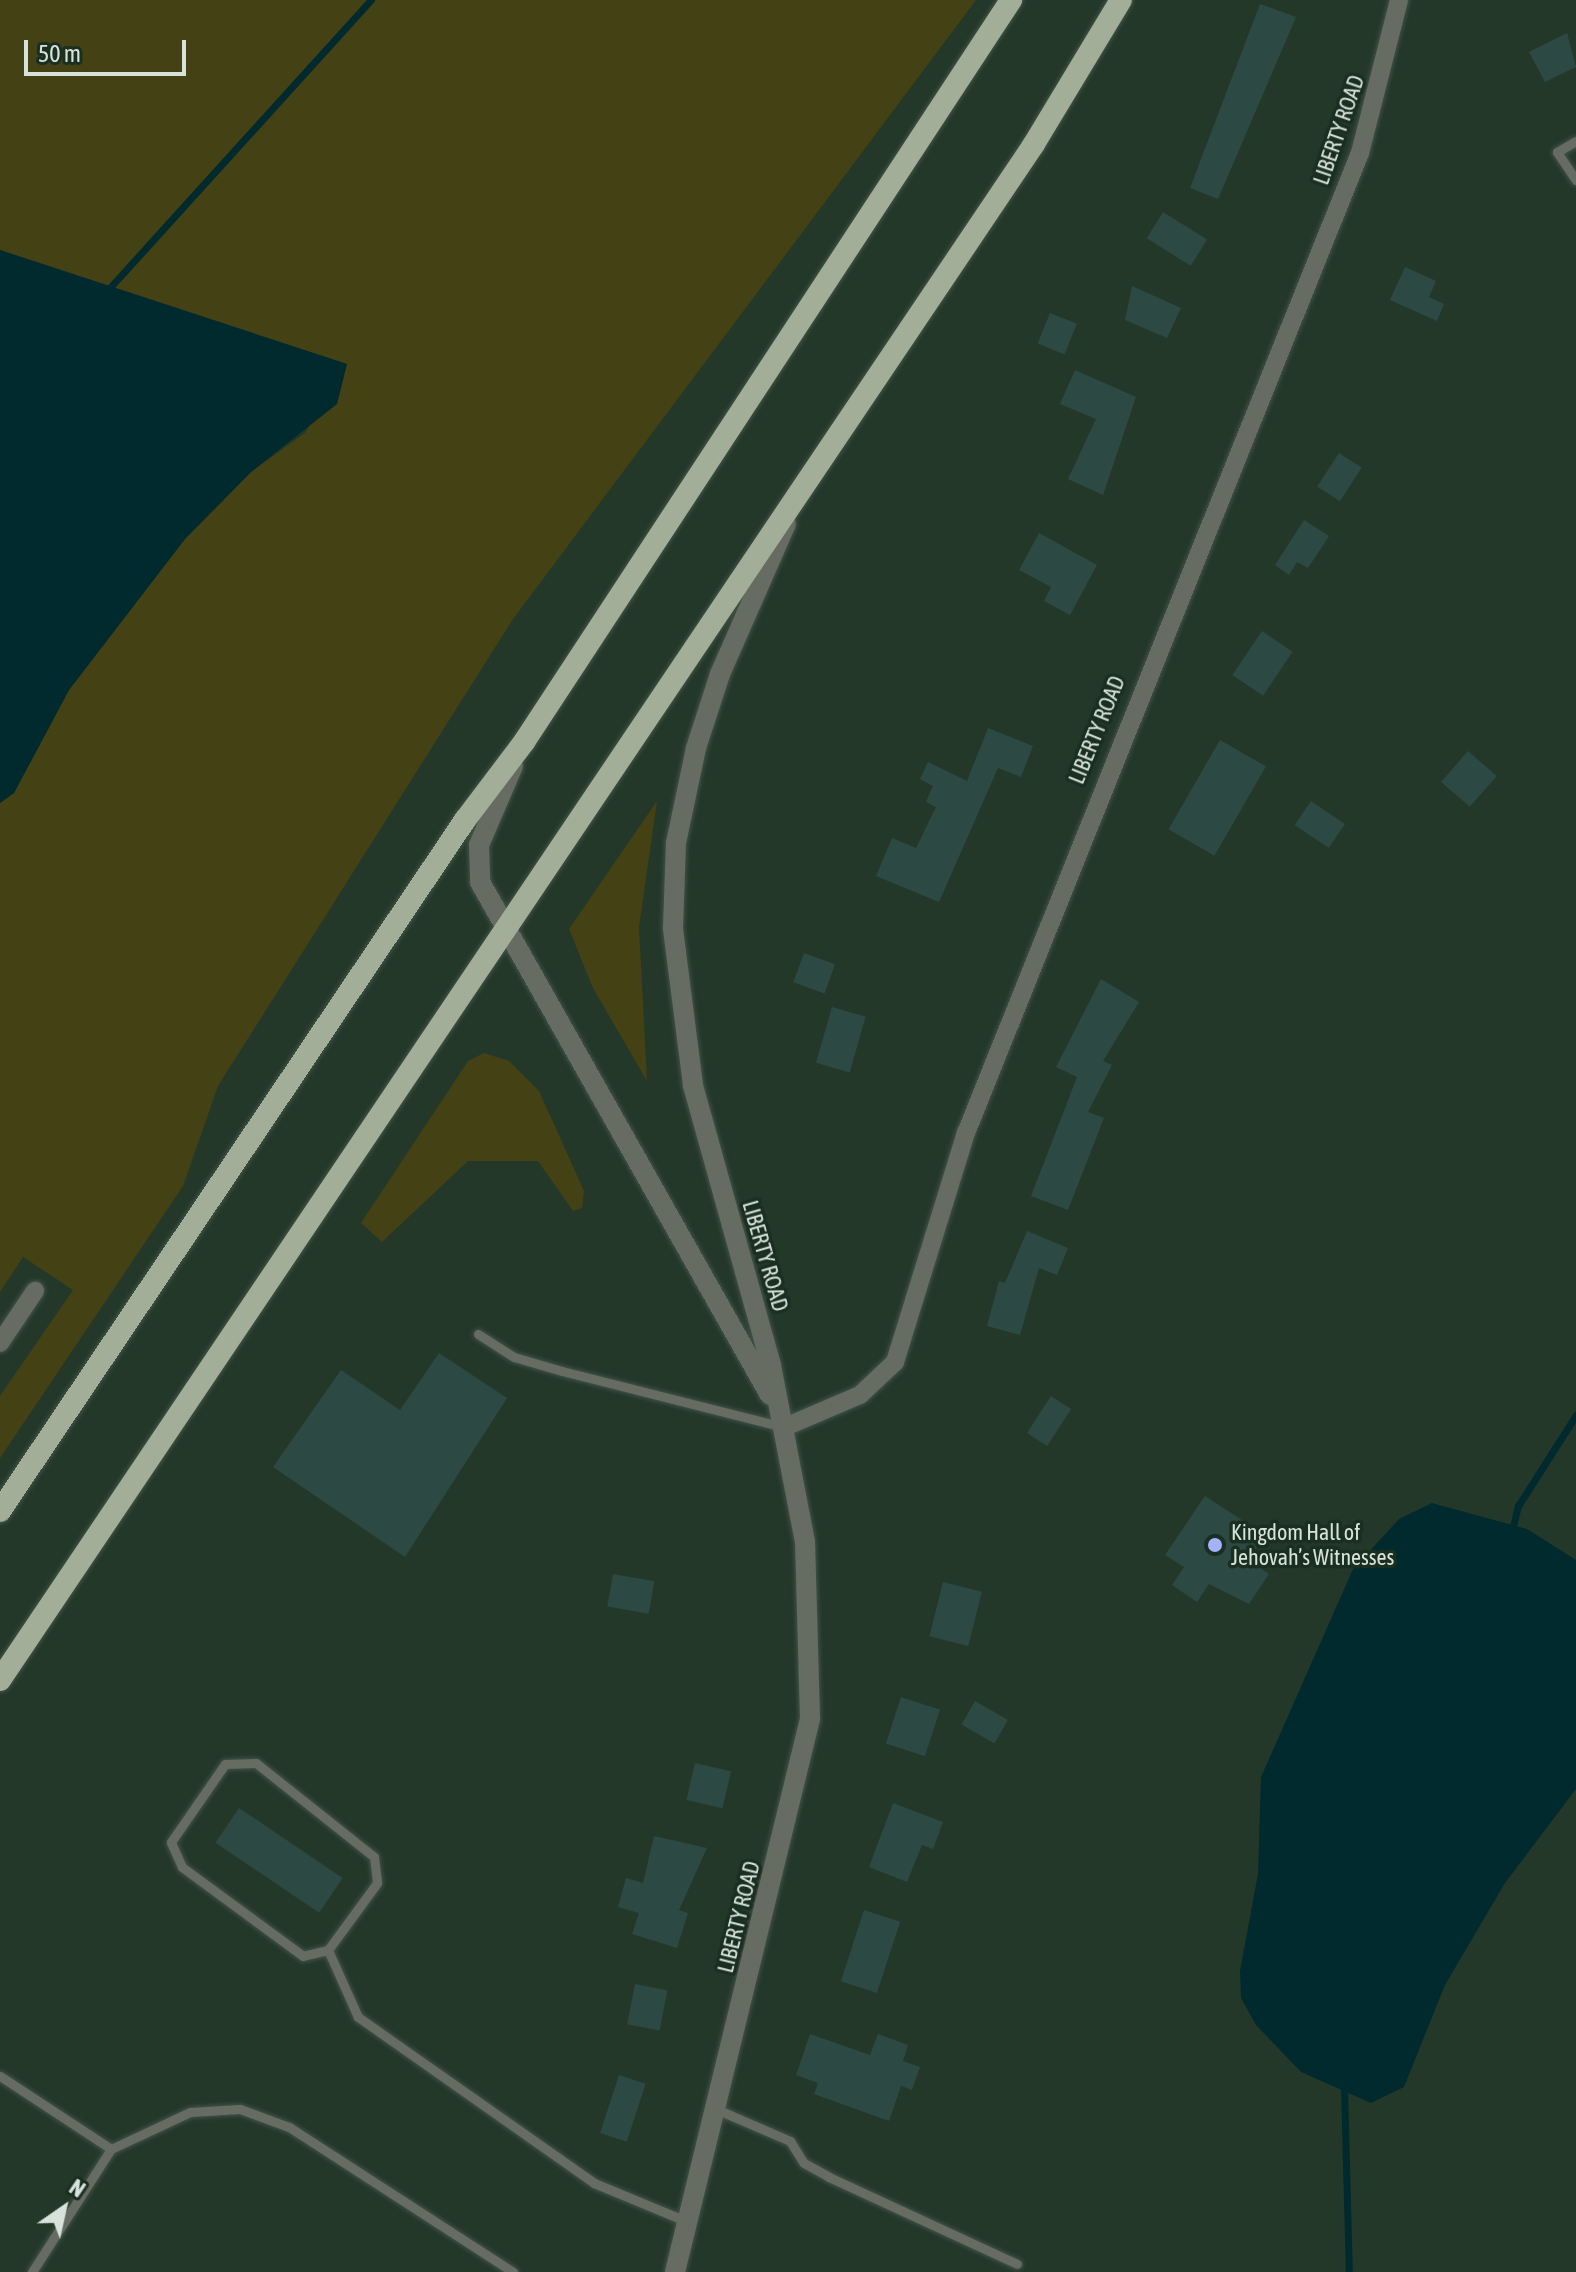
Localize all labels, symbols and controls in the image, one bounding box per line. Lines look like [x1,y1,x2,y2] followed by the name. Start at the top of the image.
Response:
[28,24,190,74] scale bar
[38,40,81,67] text: 50 m
[1308,72,1370,188] street label: LIBERTY ROAD
[1063,672,1131,788] street label: LIBERTY ROAD
[737,1198,793,1314] street label: LIBERTY ROAD
[1231,1519,1394,1570] place label: Kingdom Hall of Jehovah’s Witnesses
[1206,1536,1224,1554] marker: Kingdom Hall of Jehovah’s Witnesses
[712,1858,766,1976] street label: LIBERTY ROAD
[24,2168,104,2248] north arrow
[65,2174,90,2203] text: N

